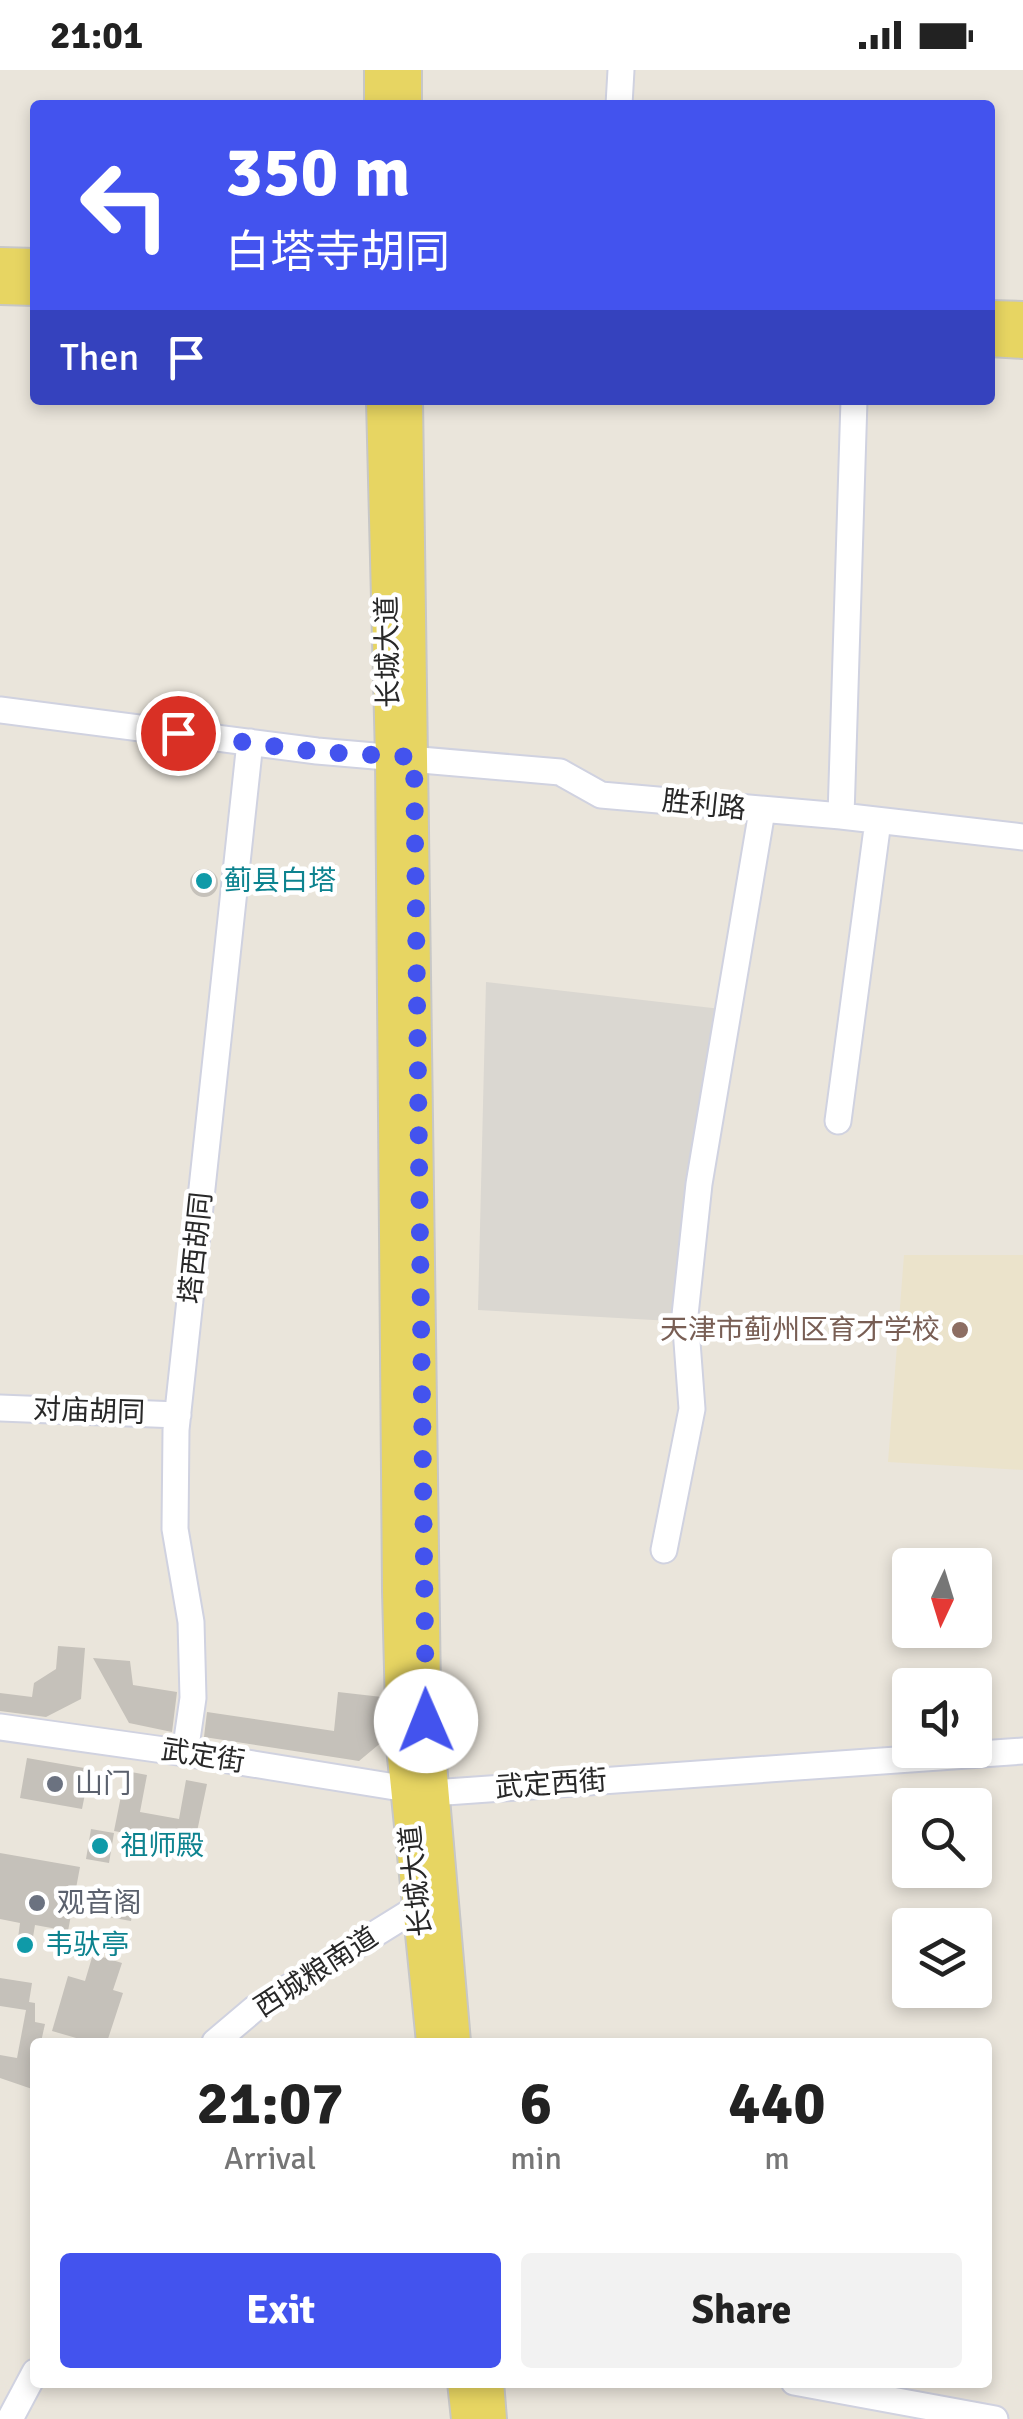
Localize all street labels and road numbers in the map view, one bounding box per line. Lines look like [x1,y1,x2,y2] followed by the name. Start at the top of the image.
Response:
[370,596,406,708] street label: 长城大道
[660,784,748,826] street label: 胜利路
[173,1191,219,1305] street label: 塔西胡同
[32,1392,146,1430] street label: 对庙胡同
[159,1733,247,1779] street label: 武定街
[494,1763,608,1805] street label: 武定西街
[393,1824,439,1938] street label: 长城大道
[248,1920,384,2024] street label: 西城粮南道

